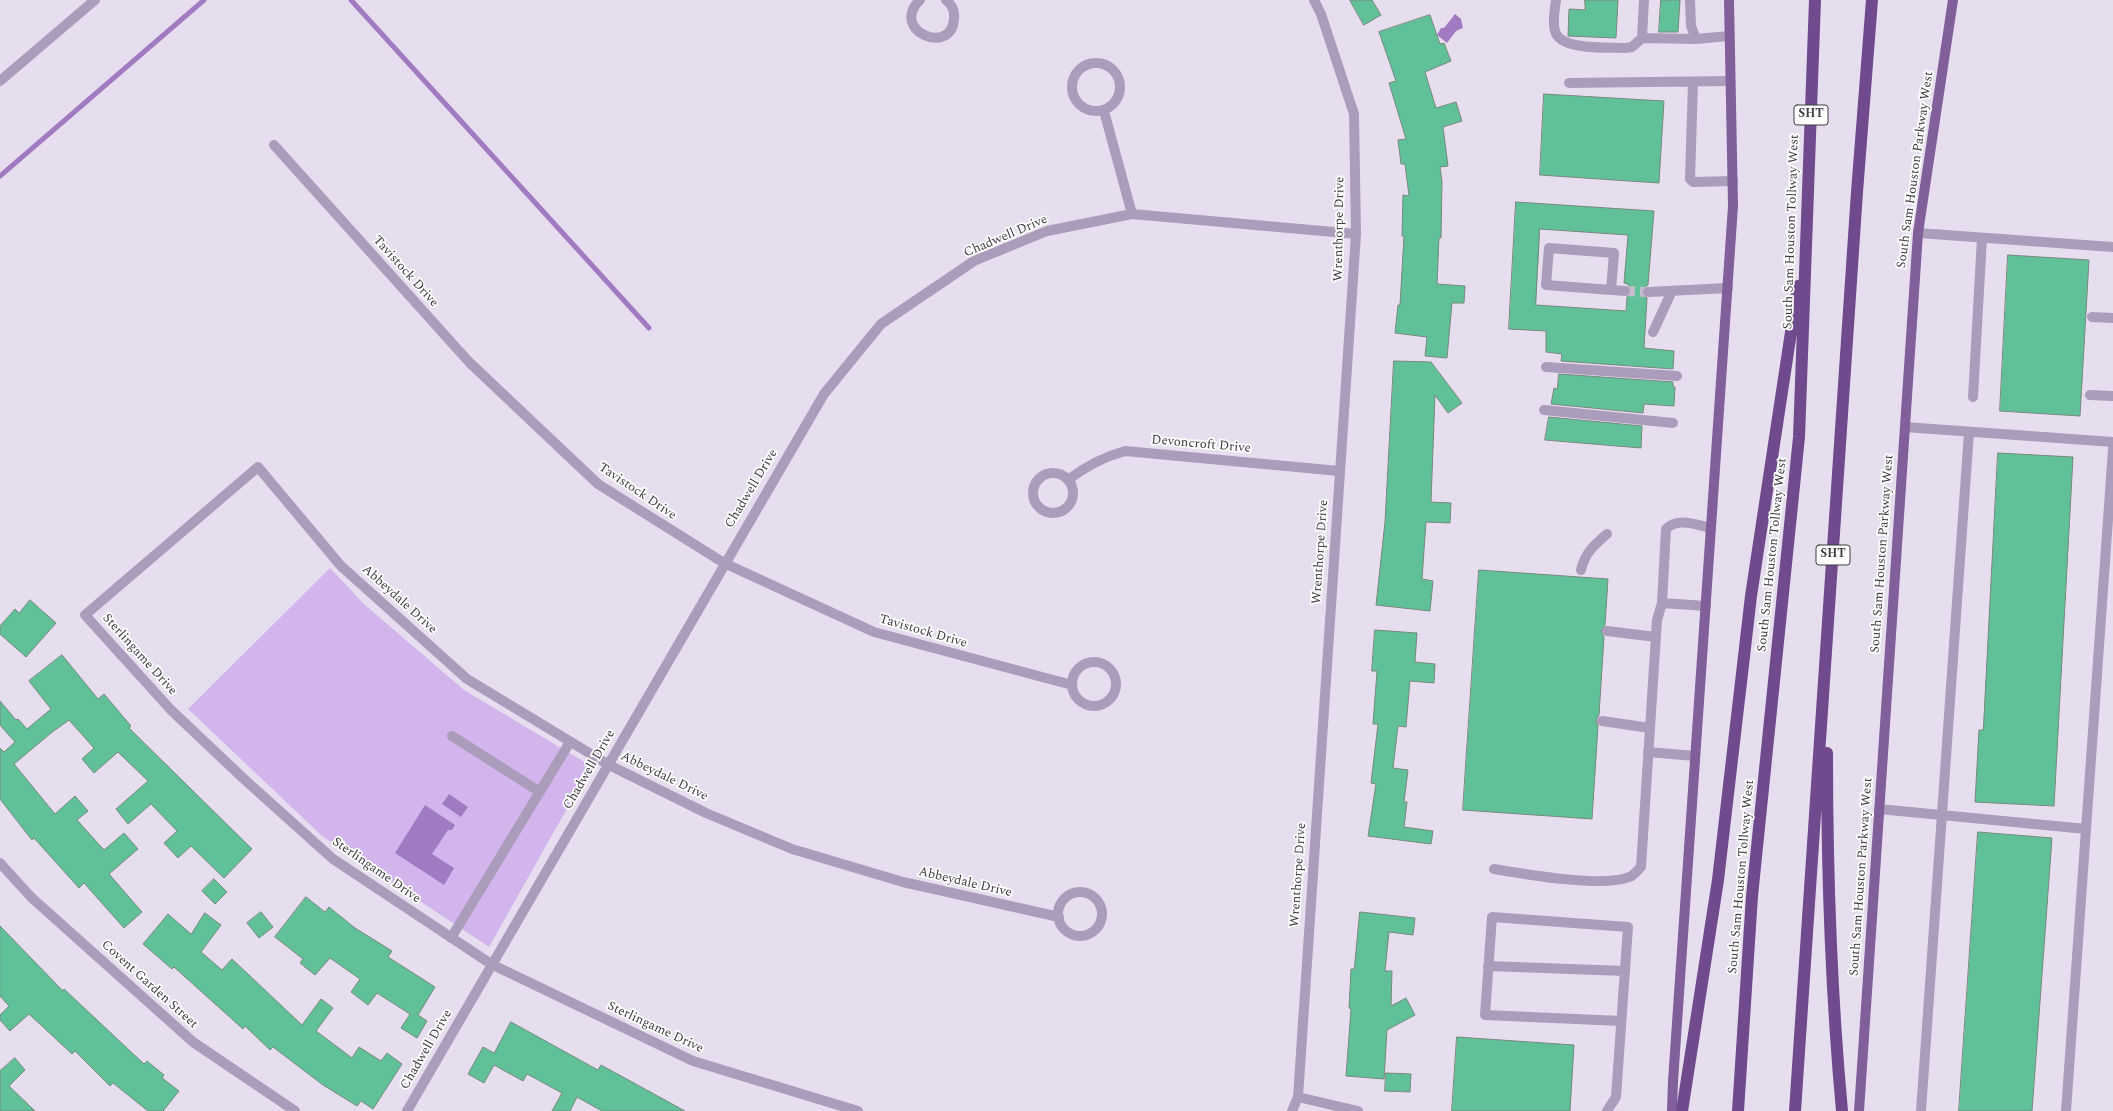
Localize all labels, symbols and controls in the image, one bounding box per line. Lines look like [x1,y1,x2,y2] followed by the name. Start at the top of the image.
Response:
[1894,70,1938,270] street label: South Sam Houston Parkway West
[1794,105,1828,125] road number: SHT
[1781,134,1803,330] street label: South Sam Houston Tollway West
[1331,176,1349,282] street label: Wrenthorpe Drive
[962,212,1050,262] street label: Chadwell Drive
[369,233,441,311] street label: Tavistock Drive
[1151,433,1251,457] street label: Devoncroft Drive
[722,447,782,531] street label: Chadwell Drive
[1868,454,1898,654] street label: South Sam Houston Parkway West
[1755,457,1791,653] street label: South Sam Houston Tollway West
[595,460,679,524] street label: Tavistock Drive
[1310,499,1332,605] street label: Wrenthorpe Drive
[1816,545,1850,565] road number: SHT
[358,562,440,638] street label: Abbeydale Drive
[98,611,180,699] street label: Sterlingame Drive
[877,612,969,652] street label: Tavistock Drive
[561,727,619,813] street label: Chadwell Drive
[618,749,710,805] street label: Abbeydale Drive
[1847,777,1877,977] street label: South Sam Houston Parkway West
[1726,779,1758,975] street label: South Sam Houston Tollway West
[1288,822,1310,928] street label: Wrenthorpe Drive
[329,835,423,907] street label: Sterlingame Drive
[917,865,1013,901] street label: Abbeydale Drive
[98,938,200,1032] street label: Covent Garden Street
[604,999,706,1057] street label: Sterlingame Drive
[398,1007,456,1093] street label: Chadwell Drive

